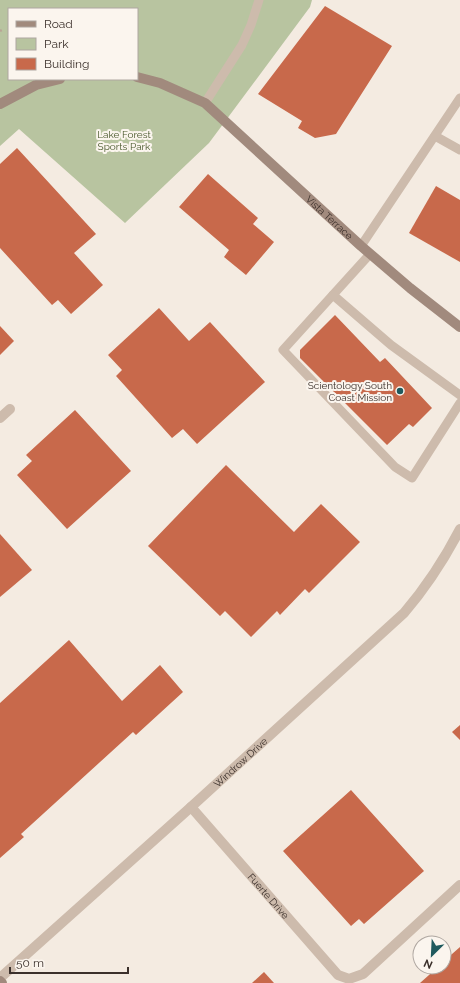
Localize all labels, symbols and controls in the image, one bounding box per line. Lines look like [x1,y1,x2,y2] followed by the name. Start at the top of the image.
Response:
[8,8,138,80] legend
[44,17,73,31] text: Road
[44,37,69,51] text: Park
[44,57,90,71] text: Building
[97,129,151,152] park label: Lake Forest Sports Park
[304,193,355,242] street label: Vista Terrace
[308,380,392,403] place label: Scientology South Coast Mission
[395,386,405,396] marker: Scientology South Coast Mission
[212,735,270,790] street label: Windrow Drive
[246,871,291,921] street label: Fuerte Drive
[412,935,452,975] north arrow
[10,949,128,975] scale bar
[16,956,44,970] text: 50 m
[422,956,435,971] text: N

